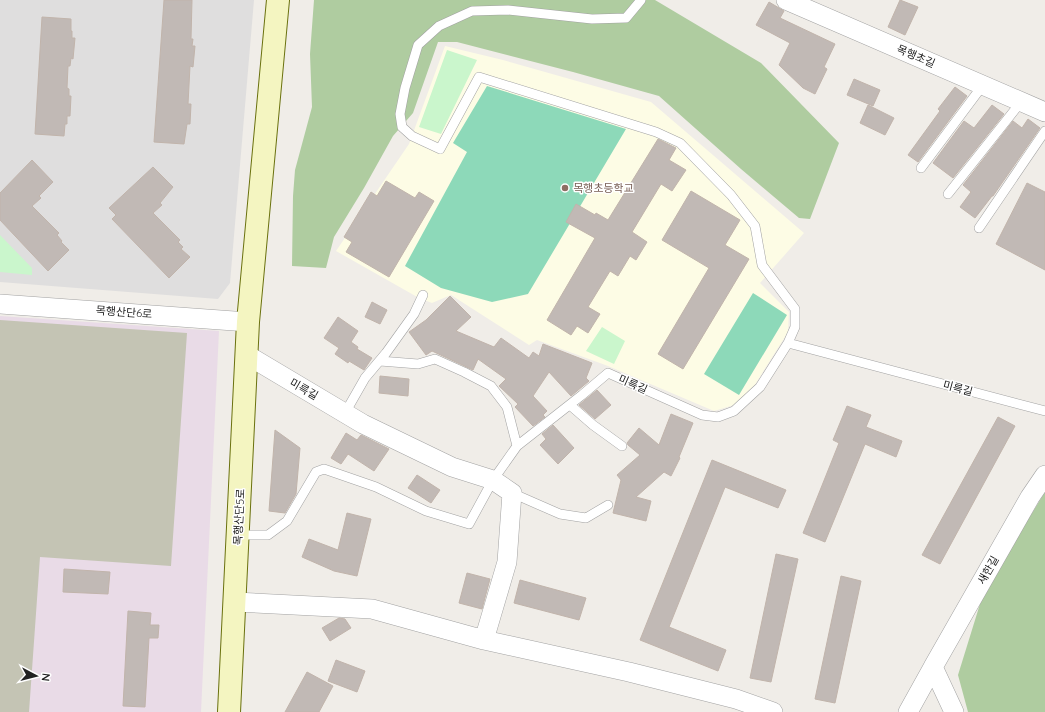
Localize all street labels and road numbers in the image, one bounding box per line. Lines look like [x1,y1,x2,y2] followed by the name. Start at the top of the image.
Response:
[895,42,937,70] street label: 목행초길
[95,303,153,321] street label: 목행산단6로
[616,371,650,397] street label: 미륵길
[287,375,321,403] street label: 미륵길
[942,377,974,399] street label: 미륵길
[231,488,247,546] street label: 목행산단5로
[974,553,1002,587] street label: 새한길

